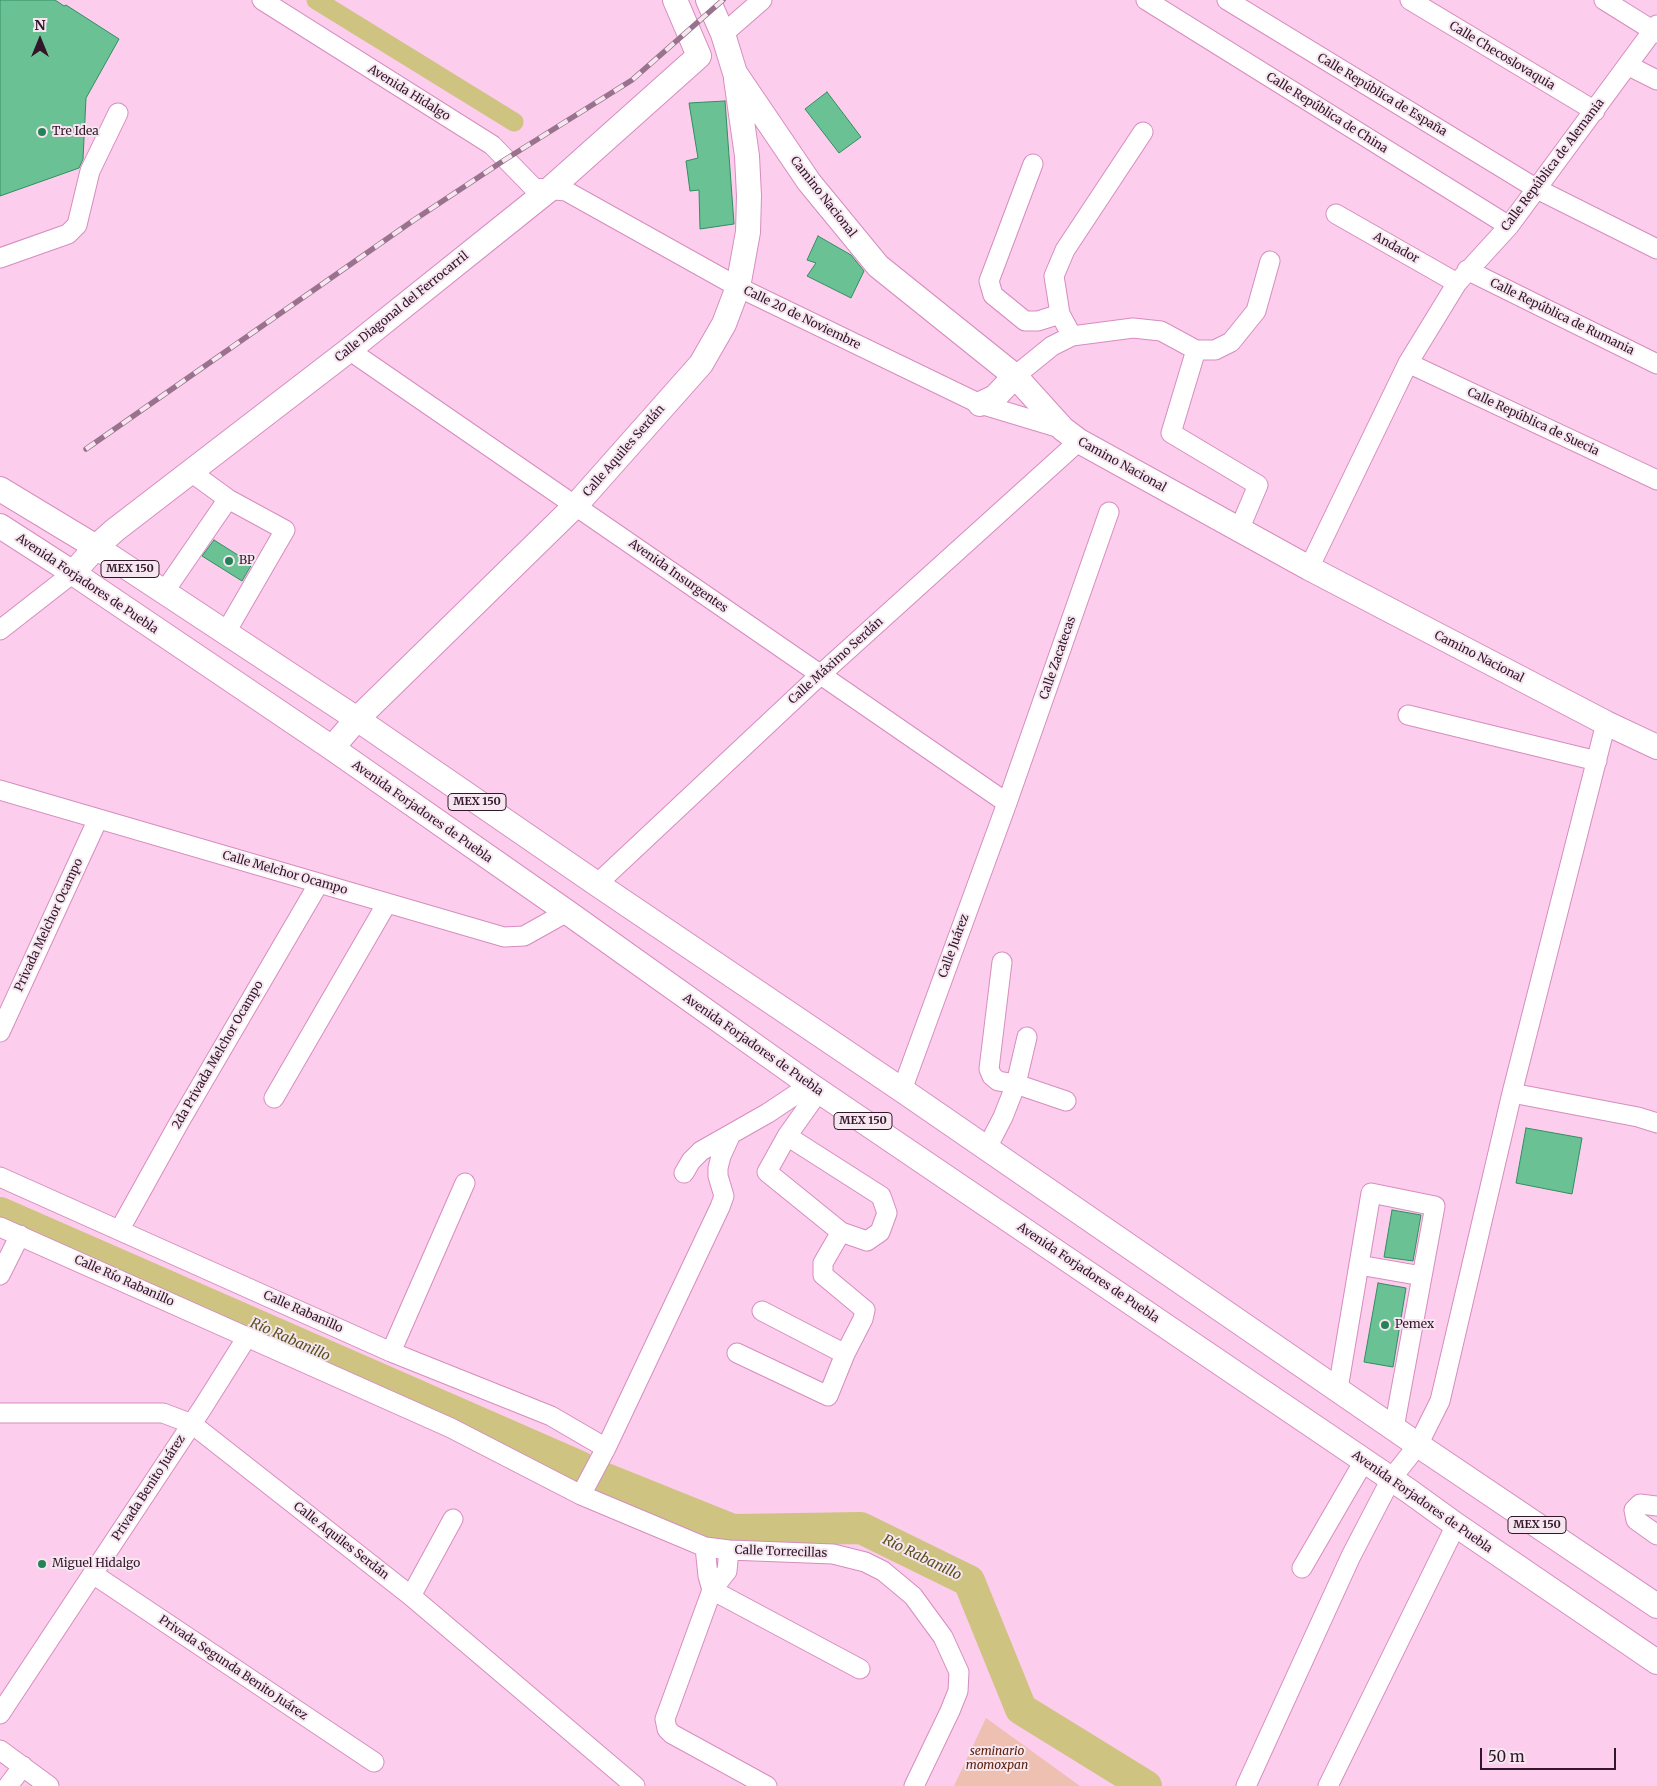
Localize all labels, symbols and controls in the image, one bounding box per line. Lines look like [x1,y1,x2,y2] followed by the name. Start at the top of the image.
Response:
[15,15,65,65] north arrow
[34,16,46,34] text: N
[1447,19,1557,93] street label: Calle Checoslovaquia
[1315,51,1449,139] street label: Calle República de España
[365,62,453,124] street label: Avenida Hidalgo
[1264,70,1390,156] street label: Calle República de China
[1499,96,1607,234] street label: Calle República de Alemania
[52,125,99,139] place label: Tre Idea
[36,126,48,138] marker: Tre Idea
[787,154,859,240] street label: Camino Nacional
[1371,230,1421,266] street label: Andador
[332,249,472,365] street label: Calle Diagonal del Ferrocarril
[1487,276,1637,358] street label: Calle República de Rumania
[741,283,863,353] street label: Calle 20 de Noviembre
[1465,385,1601,459] street label: Calle República de Suecia
[580,402,668,500] street label: Calle Aquiles Serdán
[1075,435,1169,495] street label: Camino Nacional
[13,531,161,637] street label: Avenida Forjadores de Puebla
[626,536,730,616] street label: Avenida Insurgentes
[239,554,255,568] place label: BP
[223,555,235,567] marker: BP
[101,560,159,578] road number: MEX 150
[1037,614,1079,702] street label: Calle Zacatecas
[786,615,886,707] street label: Calle Máximo Serdán
[1432,628,1526,686] street label: Camino Nacional
[349,758,495,866] street label: Avenida Forjadores de Puebla
[448,794,506,810] road number: MEX 150
[221,848,349,898] street label: Calle Melchor Ocampo
[12,856,86,994] street label: Privada Melchor Ocampo
[936,912,972,980] street label: Calle Juárez
[170,978,266,1132] street label: 2da Privada Melchor Ocampo
[680,991,826,1099] street label: Avenida Forjadores de Puebla
[834,1112,892,1130] road number: MEX 150
[1014,1220,1162,1326] street label: Avenida Forjadores de Puebla
[72,1253,176,1309] street label: Calle Río Rabanillo
[261,1288,345,1336] street label: Calle Rabanillo
[248,1315,332,1365] water label: Río Rabanillo
[1395,1318,1434,1332] place label: Pemex
[1379,1319,1391,1331] marker: Pemex
[109,1432,189,1544] street label: Privada Benito Juárez
[1349,1448,1495,1556] street label: Avenida Forjadores de Puebla
[291,1499,391,1583] street label: Calle Aquiles Serdán
[1508,1516,1566,1534] road number: MEX 150
[880,1532,964,1584] water label: Río Rabanillo
[734,1543,828,1561] street label: Calle Torrecillas
[52,1557,140,1571] place label: Miguel Hidalgo
[36,1558,48,1570] marker: Miguel Hidalgo
[156,1613,310,1723] street label: Privada Segunda Benito Juárez
[1482,1738,1618,1770] scale bar
[966,1745,1028,1773] park label: seminario momoxpan
[1488,1747,1525,1766] text: 50 m

